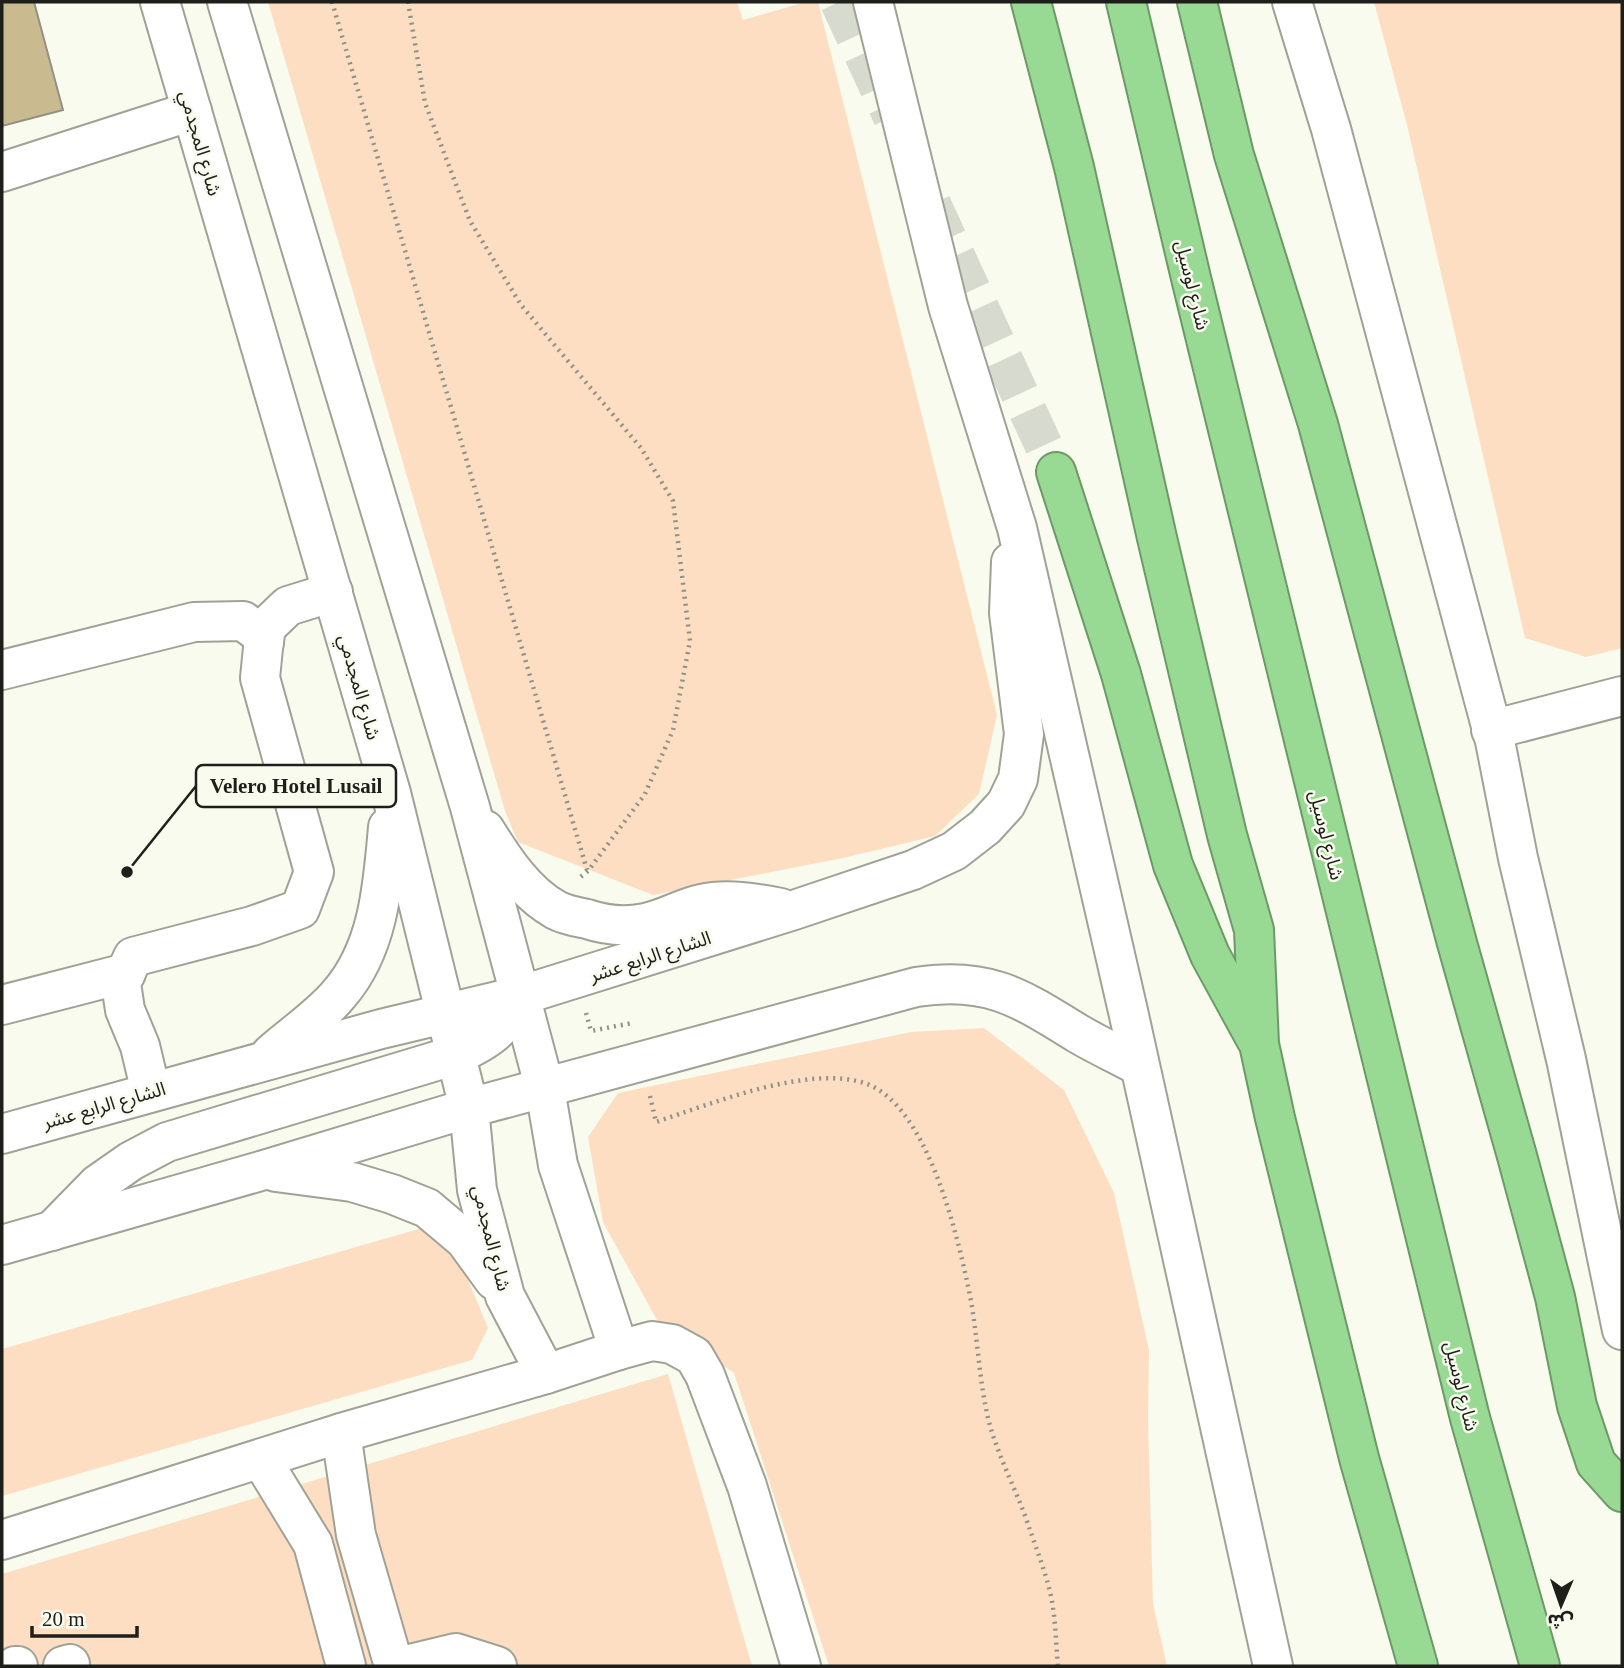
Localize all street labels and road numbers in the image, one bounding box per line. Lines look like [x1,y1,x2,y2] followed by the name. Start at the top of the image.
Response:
[171,88,226,199] street label: شارع المجدمي
[1168,238,1214,333] street label: شارع لوسيل
[330,632,385,743] street label: شارع المجدمي
[1302,788,1348,883] street label: شارع لوسيل
[586,927,715,990] street label: الشارع الرابع عشر
[39,1078,169,1137] street label: الشارع الرابع عشر
[464,1183,515,1294] street label: شارع المجدمي
[1437,1339,1483,1434] street label: شارع لوسيل

